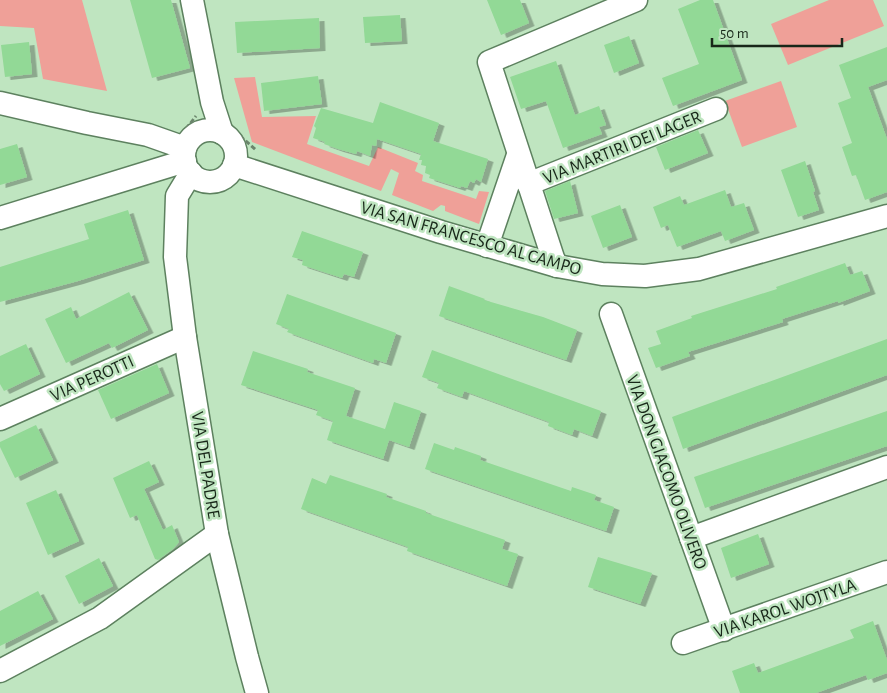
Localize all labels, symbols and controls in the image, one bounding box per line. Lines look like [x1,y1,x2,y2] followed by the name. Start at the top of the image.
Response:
[712,15,842,47] scale bar
[720,26,749,41] text: 50 m
[541,108,704,188] street label: VIA MARTIRI DEI LAGER
[358,199,583,279] street label: VIA SAN FRANCESCO AL CAMPO
[48,353,137,405] street label: VIA PEROTTI
[622,373,710,572] street label: VIA DON GIACOMO OLIVERO
[188,410,222,520] street label: VIA DEL PADRE
[712,576,859,642] street label: VIA KAROL WOJTYLA

